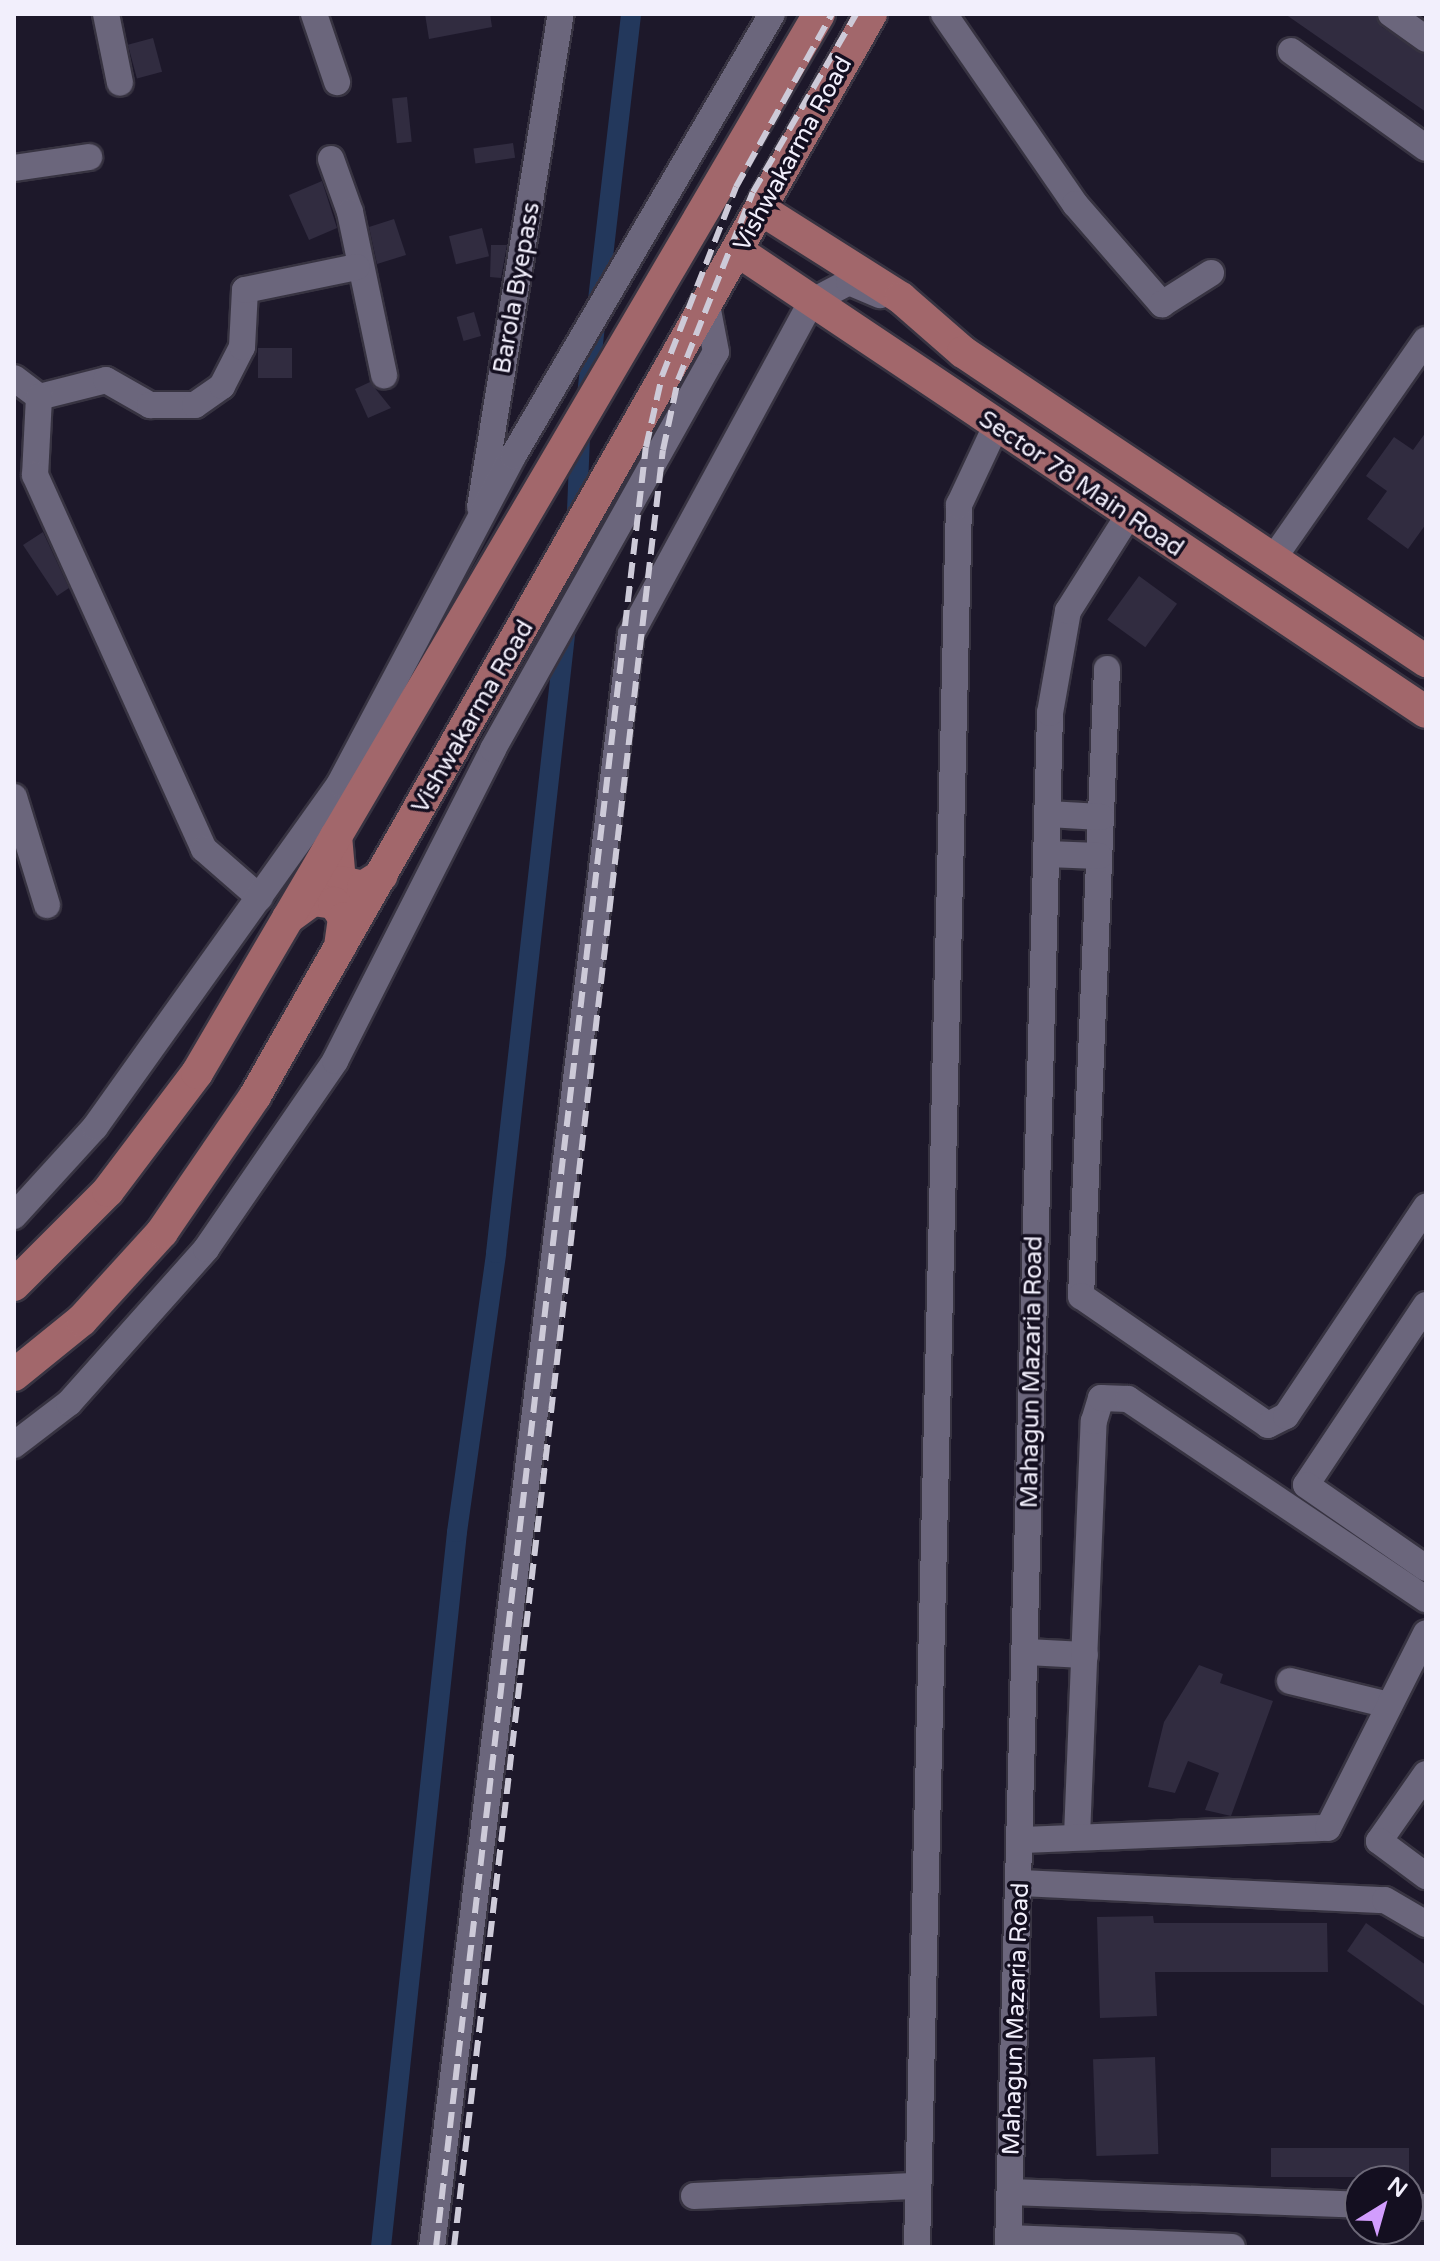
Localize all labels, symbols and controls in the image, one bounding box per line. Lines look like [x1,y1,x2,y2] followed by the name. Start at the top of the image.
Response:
[727,52,859,256] street label: Vishwakarma Road
[488,200,546,376] street label: Barola Byepass
[973,405,1189,563] street label: Sector 78 Main Road
[406,615,540,819] street label: Vishwakarma Road
[1015,1235,1049,1509] street label: Mahagun Mazaria Road
[997,1882,1035,2156] street label: Mahagun Mazaria Road
[1344,2165,1424,2245] north arrow
[1382,2172,1412,2203] text: N

